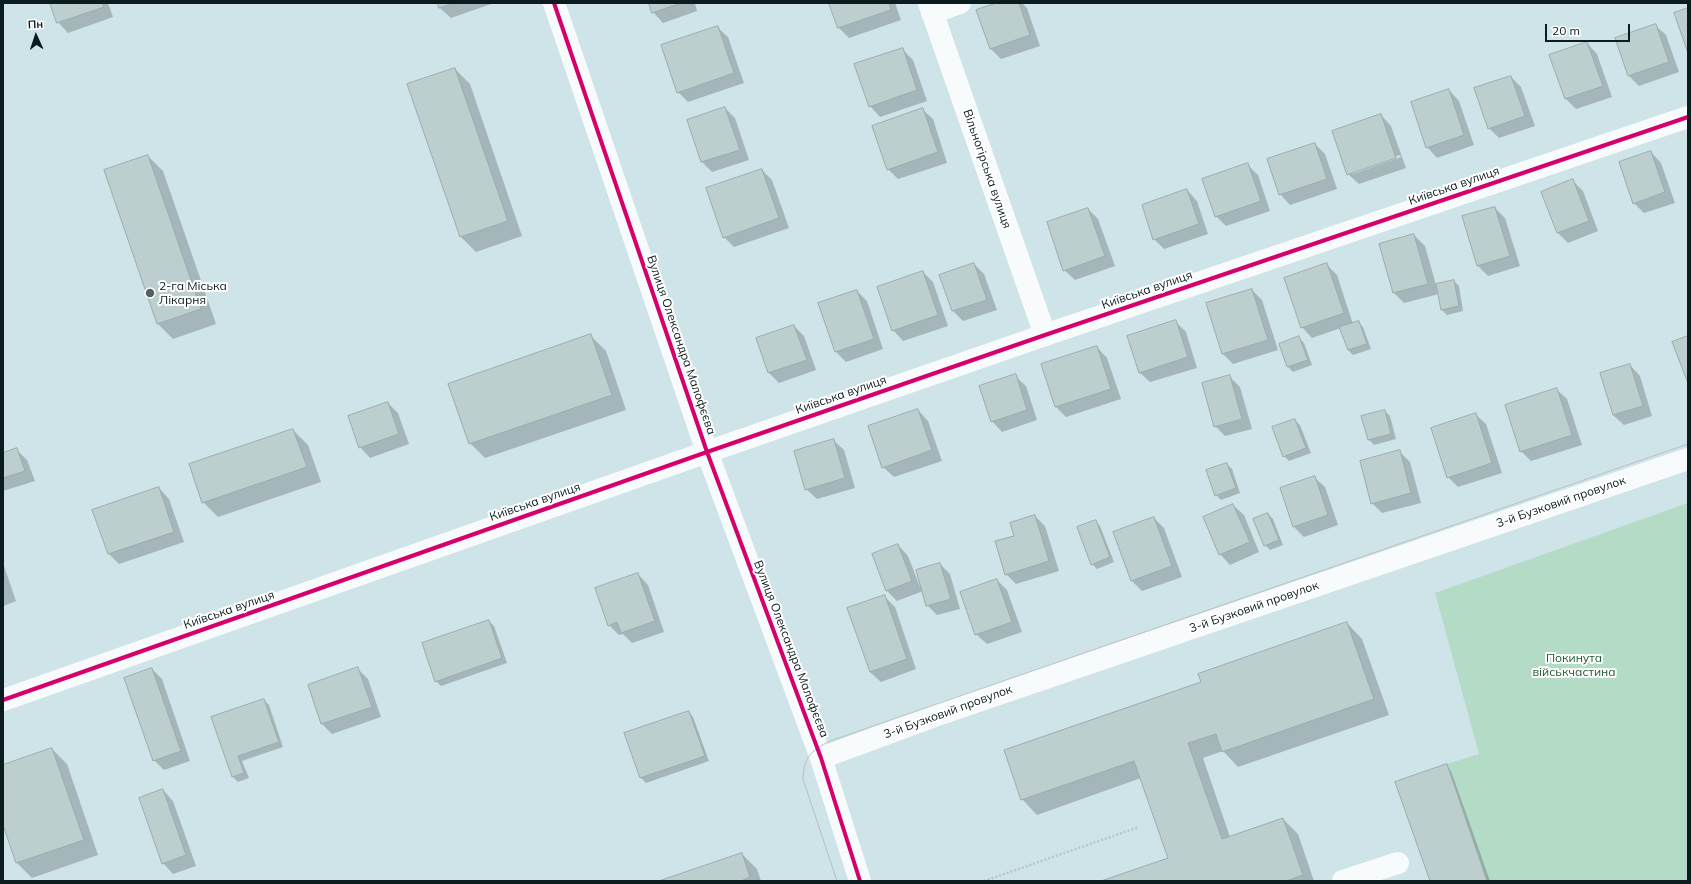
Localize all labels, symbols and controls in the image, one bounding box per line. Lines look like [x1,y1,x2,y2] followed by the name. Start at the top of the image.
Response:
[16,16,56,56] north arrow
[1547,16,1632,42] scale bar
[27,17,43,31] text: Пн
[1552,23,1580,38] text: 20 m
[960,108,1014,230] street label: Вільногірська вулиця
[1407,164,1501,208] street label: Київська вулиця
[644,254,718,436] street label: Вулиця Олександра Малофєєва
[1100,268,1194,312] street label: Київська вулиця
[159,279,227,307] place label: 2-га Міська Лікарня
[144,287,156,299] marker: 2-га Міська Лікарня
[794,373,888,417] street label: Київська вулиця
[1495,473,1627,531] street label: 3-й Бузковий провулок
[488,480,582,524] street label: Київська вулиця
[750,558,832,740] street label: Вулиця Олександра Малофєєва
[1188,578,1320,636] street label: 3-й Бузковий провулок
[182,588,276,632] street label: Київська вулиця
[1532,651,1616,679] park label: Покинута військчастина
[882,682,1014,742] street label: 3-й Бузковий провулок

